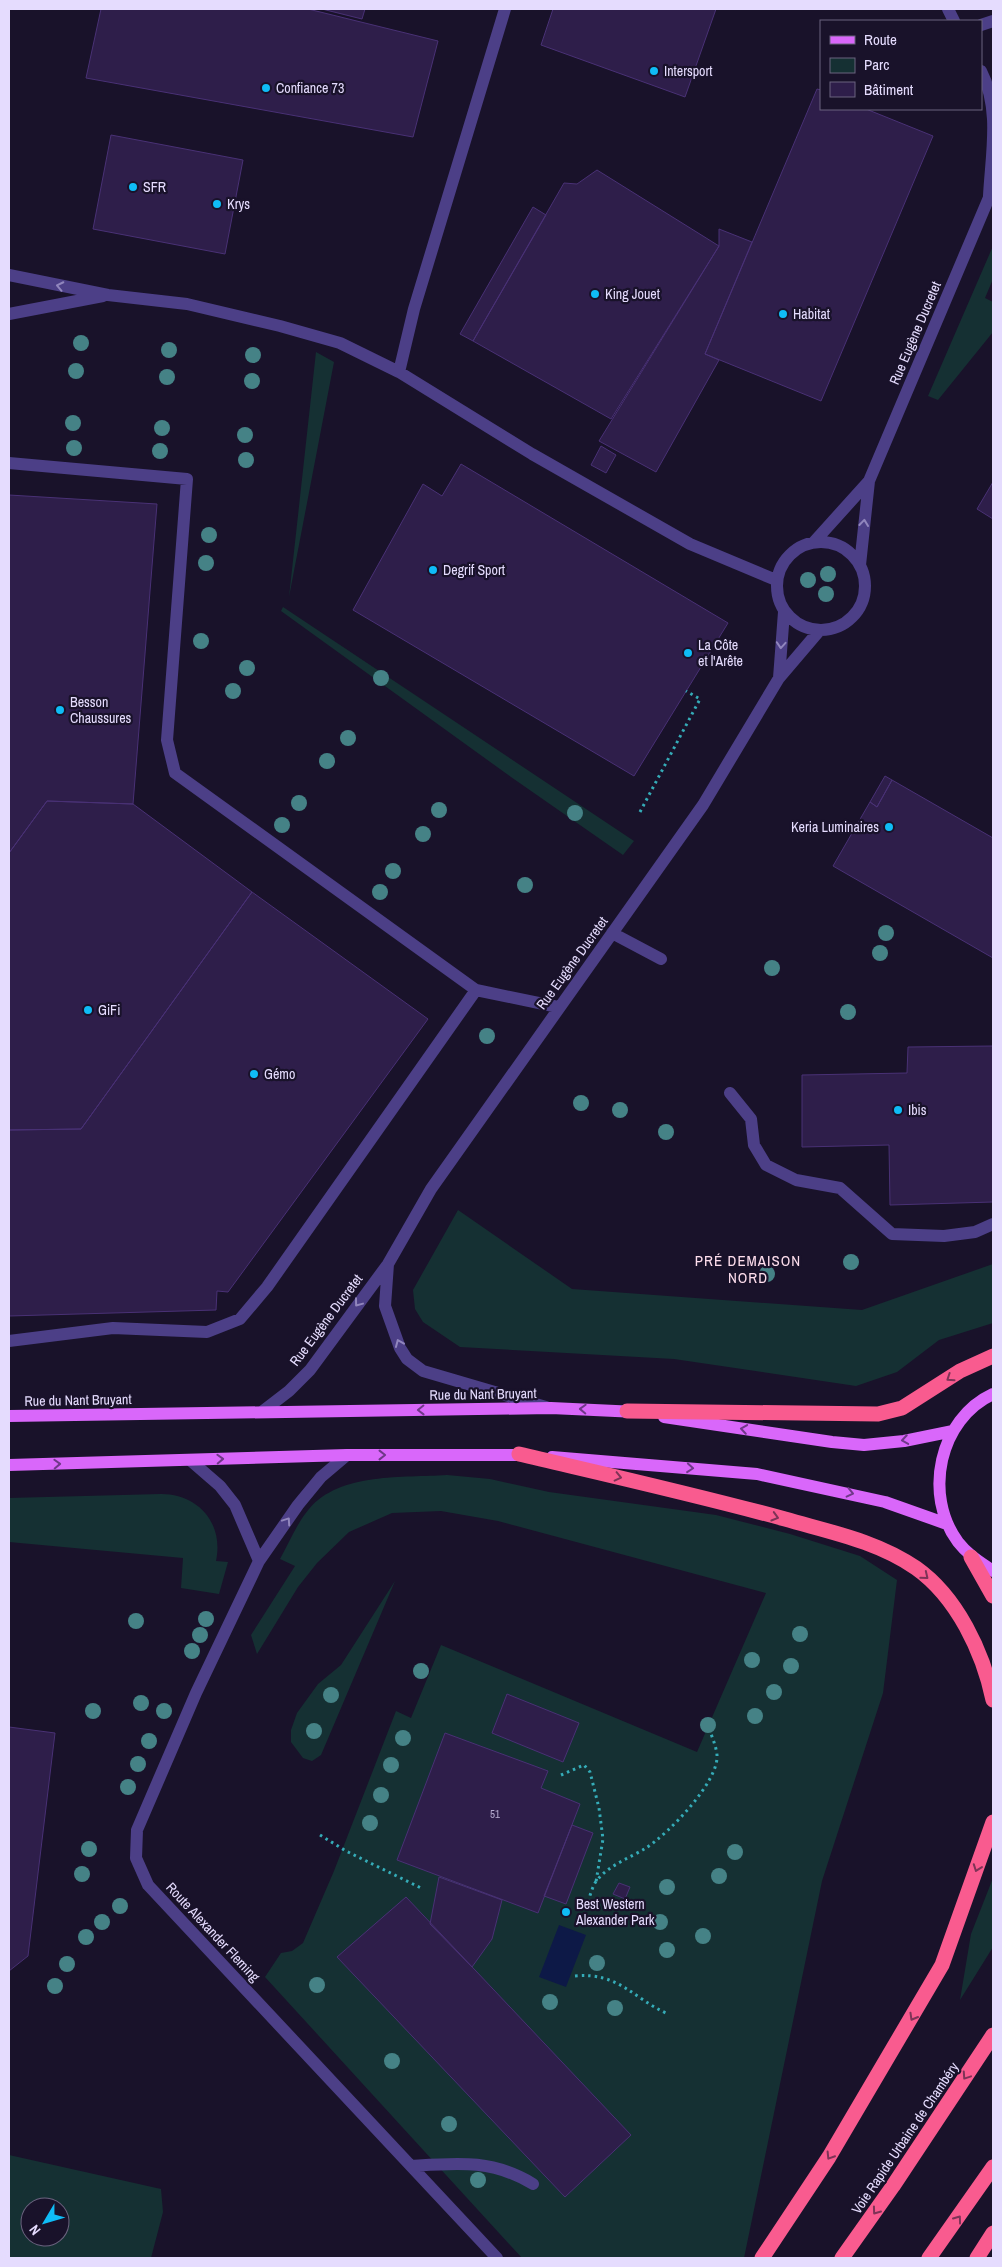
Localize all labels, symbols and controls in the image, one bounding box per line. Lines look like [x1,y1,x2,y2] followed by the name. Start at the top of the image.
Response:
[820,20,982,110] legend
[864,29,897,50] text: Route
[864,54,889,75] text: Parc
[664,62,713,80] place label: Intersport
[648,65,660,77] marker: Intersport
[276,79,344,97] place label: Confiance 73
[864,79,914,100] text: Bâtiment
[260,82,272,94] marker: Confiance 73
[143,178,166,196] place label: SFR
[127,181,139,193] marker: SFR
[227,195,250,213] place label: Krys
[211,198,223,210] marker: Krys
[885,279,945,387] street label: Rue Eugène Ducretet
[56,281,64,291] one-way arrow
[605,285,660,303] place label: King Jouet
[589,288,601,300] marker: King Jouet
[793,305,830,323] place label: Habitat
[777,308,789,320] marker: Habitat
[858,519,869,527] one-way arrow
[443,561,505,579] place label: Degrif Sport
[427,564,439,576] marker: Degrif Sport
[698,636,743,670] place label: La Côte et l'Arête
[776,641,787,649] one-way arrow
[682,647,694,659] marker: La Côte et l'Arête
[70,693,132,727] place label: Besson Chaussures
[54,704,66,716] marker: Besson Chaussures
[791,818,879,836] place label: Keria Luminaires
[883,821,895,833] marker: Keria Luminaires
[532,913,612,1013] street label: Rue Eugène Ducretet
[98,1001,120,1019] place label: GiFi
[82,1004,94,1016] marker: GiFi
[264,1065,295,1083] place label: Gémo
[248,1068,260,1080] marker: Gémo
[908,1101,927,1119] place label: Ibis
[892,1104,904,1116] marker: Ibis
[695,1250,801,1288] district label: PRÉ DEMAISON NORD
[286,1270,366,1370] street label: Rue Eugène Ducretet
[356,1297,364,1306] one-way arrow
[394,1339,405,1348] one-way arrow
[946,1372,956,1381] one-way arrow
[429,1384,537,1404] street label: Rue du Nant Bruyant
[24,1390,132,1410] street label: Rue du Nant Bruyant
[579,1404,587,1415] one-way arrow
[416,1405,424,1415] one-way arrow
[740,1424,748,1435] one-way arrow
[901,1435,910,1445] one-way arrow
[379,1449,387,1460] one-way arrow
[216,1454,224,1464] one-way arrow
[54,1459,62,1469] one-way arrow
[686,1462,694,1473] one-way arrow
[613,1471,622,1482] one-way arrow
[846,1487,855,1498] one-way arrow
[771,1511,779,1521] one-way arrow
[281,1517,290,1526] one-way arrow
[919,1570,928,1578] one-way arrow
[490,1807,500,1821] house number: 51
[973,1863,983,1872] one-way arrow
[162,1878,264,1986] street label: Route Alexander Fleming
[575,1895,655,1929] place label: Best Western Alexander Park
[560,1906,572,1918] marker: Best Western Alexander Park
[909,2011,919,2020] one-way arrow
[847,2058,963,2217] street label: Voie Rapide Urbaine de Chambéry
[963,2070,972,2080] one-way arrow
[826,2151,836,2160] one-way arrow
[20,2197,70,2247] north arrow
[873,2205,882,2215] one-way arrow
[952,2215,961,2225] one-way arrow
[25,2221,44,2239] text: N

